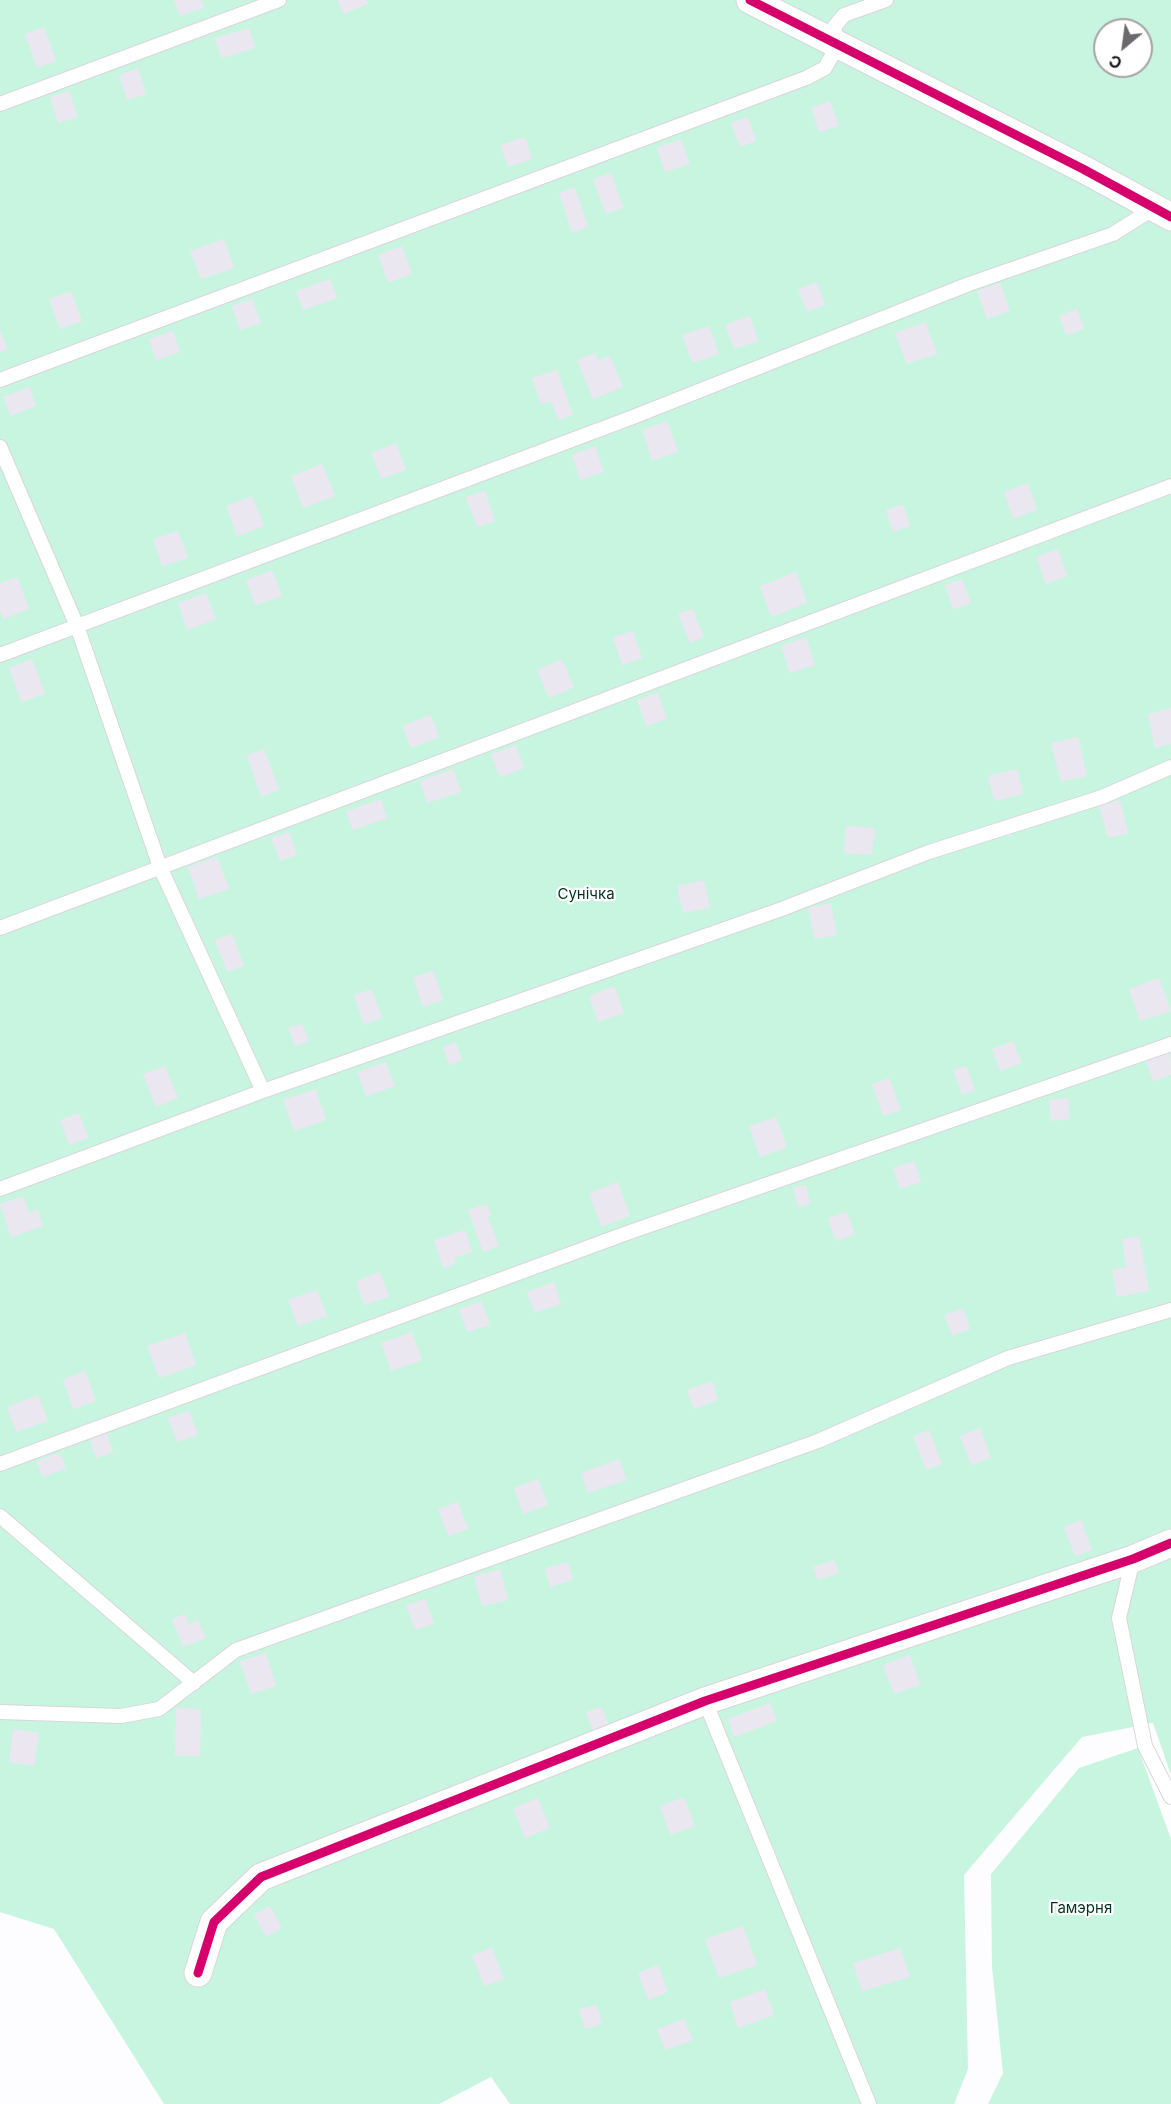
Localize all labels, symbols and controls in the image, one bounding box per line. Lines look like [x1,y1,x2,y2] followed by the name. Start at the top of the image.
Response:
[1093,18,1153,78] north arrow
[1105,50,1125,74] text: С
[557,885,615,903] park label: Сунічка
[1050,1899,1112,1917] park label: Гамэрня

